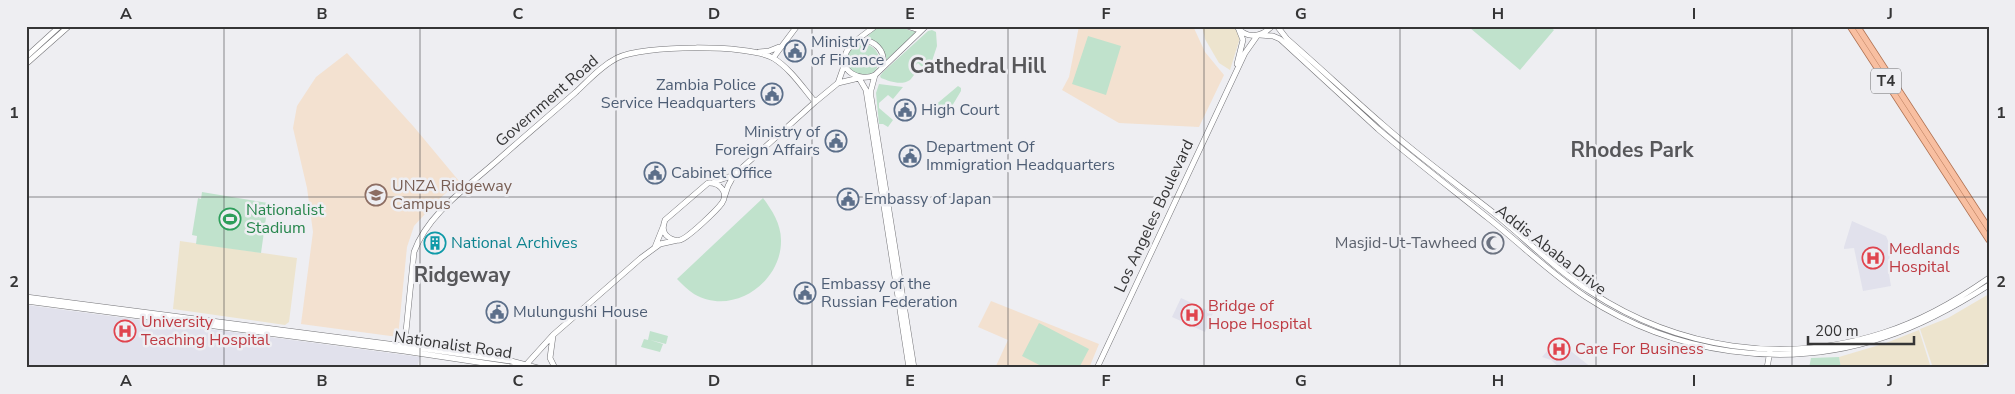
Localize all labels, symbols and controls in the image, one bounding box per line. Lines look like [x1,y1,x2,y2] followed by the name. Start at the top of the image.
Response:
[120,3,132,25] text: A
[316,3,328,25] text: B
[513,3,524,25] text: C
[708,3,720,25] text: D
[905,3,915,25] text: E
[1102,3,1111,25] text: F
[1295,3,1307,25] text: G
[1492,3,1504,25] text: H
[1692,3,1696,25] text: I
[1886,3,1893,25] text: J
[811,31,884,71] place label: Ministry of Finance
[783,39,807,63] public building icon: Ministry of Finance
[491,50,603,152] street label: Government Road
[910,52,1047,80] district label: Cathedral Hill
[1871,68,1901,94] road number: T4
[601,74,756,114] place label: Zambia Police Service Headquarters
[760,82,784,106] public building icon: Zambia Police Service Headquarters
[893,98,917,122] public building icon: High Court
[921,99,1000,121] place label: High Court
[9,102,19,124] text: 1
[1996,102,2006,124] text: 1
[715,121,821,161] place label: Ministry of Foreign Affairs
[824,129,848,153] public building icon: Ministry of Foreign Affairs
[926,136,1115,176] place label: Department Of Immigration Headquarters
[1109,136,1199,296] street label: Los Angeles Boulevard
[1571,136,1694,164] district label: Rhodes Park
[898,144,922,168] public building icon: Department Of Immigration Headquarters
[643,161,667,185] public building icon: Cabinet Office
[671,162,772,184] place label: Cabinet Office
[392,175,513,215] place label: UNZA Ridgeway Campus
[364,183,388,207] school or university icon: UNZA Ridgeway Campus
[836,187,860,211] public building icon: Embassy of Japan
[864,188,991,210] place label: Embassy of Japan
[246,199,324,239] place label: Nationalist Stadium
[1491,200,1611,300] street label: Addis Ababa Drive
[218,207,242,231] sports icon: Nationalist Stadium
[423,231,447,255] building icon: National Archives
[1481,231,1505,255] mosque icon: Masjid-Ut-Tawheed
[451,232,578,254] place label: National Archives
[1335,232,1477,254] place label: Masjid-Ut-Tawheed
[1889,238,1960,278] place label: Medlands Hospital
[1861,246,1885,270] hospital icon: Medlands Hospital
[414,261,511,289] district label: Ridgeway
[9,271,19,293] text: 2
[1996,271,2006,293] text: 2
[821,273,958,313] place label: Embassy of the Russian Federation
[793,281,817,305] public building icon: Embassy of the Russian Federation
[1208,295,1312,335] place label: Bridge of Hope Hospital
[485,300,509,324] public building icon: Mulungushi House
[513,301,648,323] place label: Mulungushi House
[1180,303,1204,327] hospital icon: Bridge of Hope Hospital
[141,311,270,351] place label: University Teaching Hospital
[1808,314,1914,346] scale bar
[113,319,137,343] hospital icon: University Teaching Hospital
[1815,321,1859,341] text: 200 m
[392,326,514,364] street label: Nationalist Road
[1547,337,1571,361] hospital icon: Care For Business
[1575,338,1704,360] place label: Care For Business
[120,370,132,392] text: A
[316,370,328,392] text: B
[513,370,524,392] text: C
[708,370,720,392] text: D
[905,370,915,392] text: E
[1102,370,1111,392] text: F
[1295,370,1307,392] text: G
[1492,370,1504,392] text: H
[1692,370,1696,392] text: I
[1886,370,1893,392] text: J

